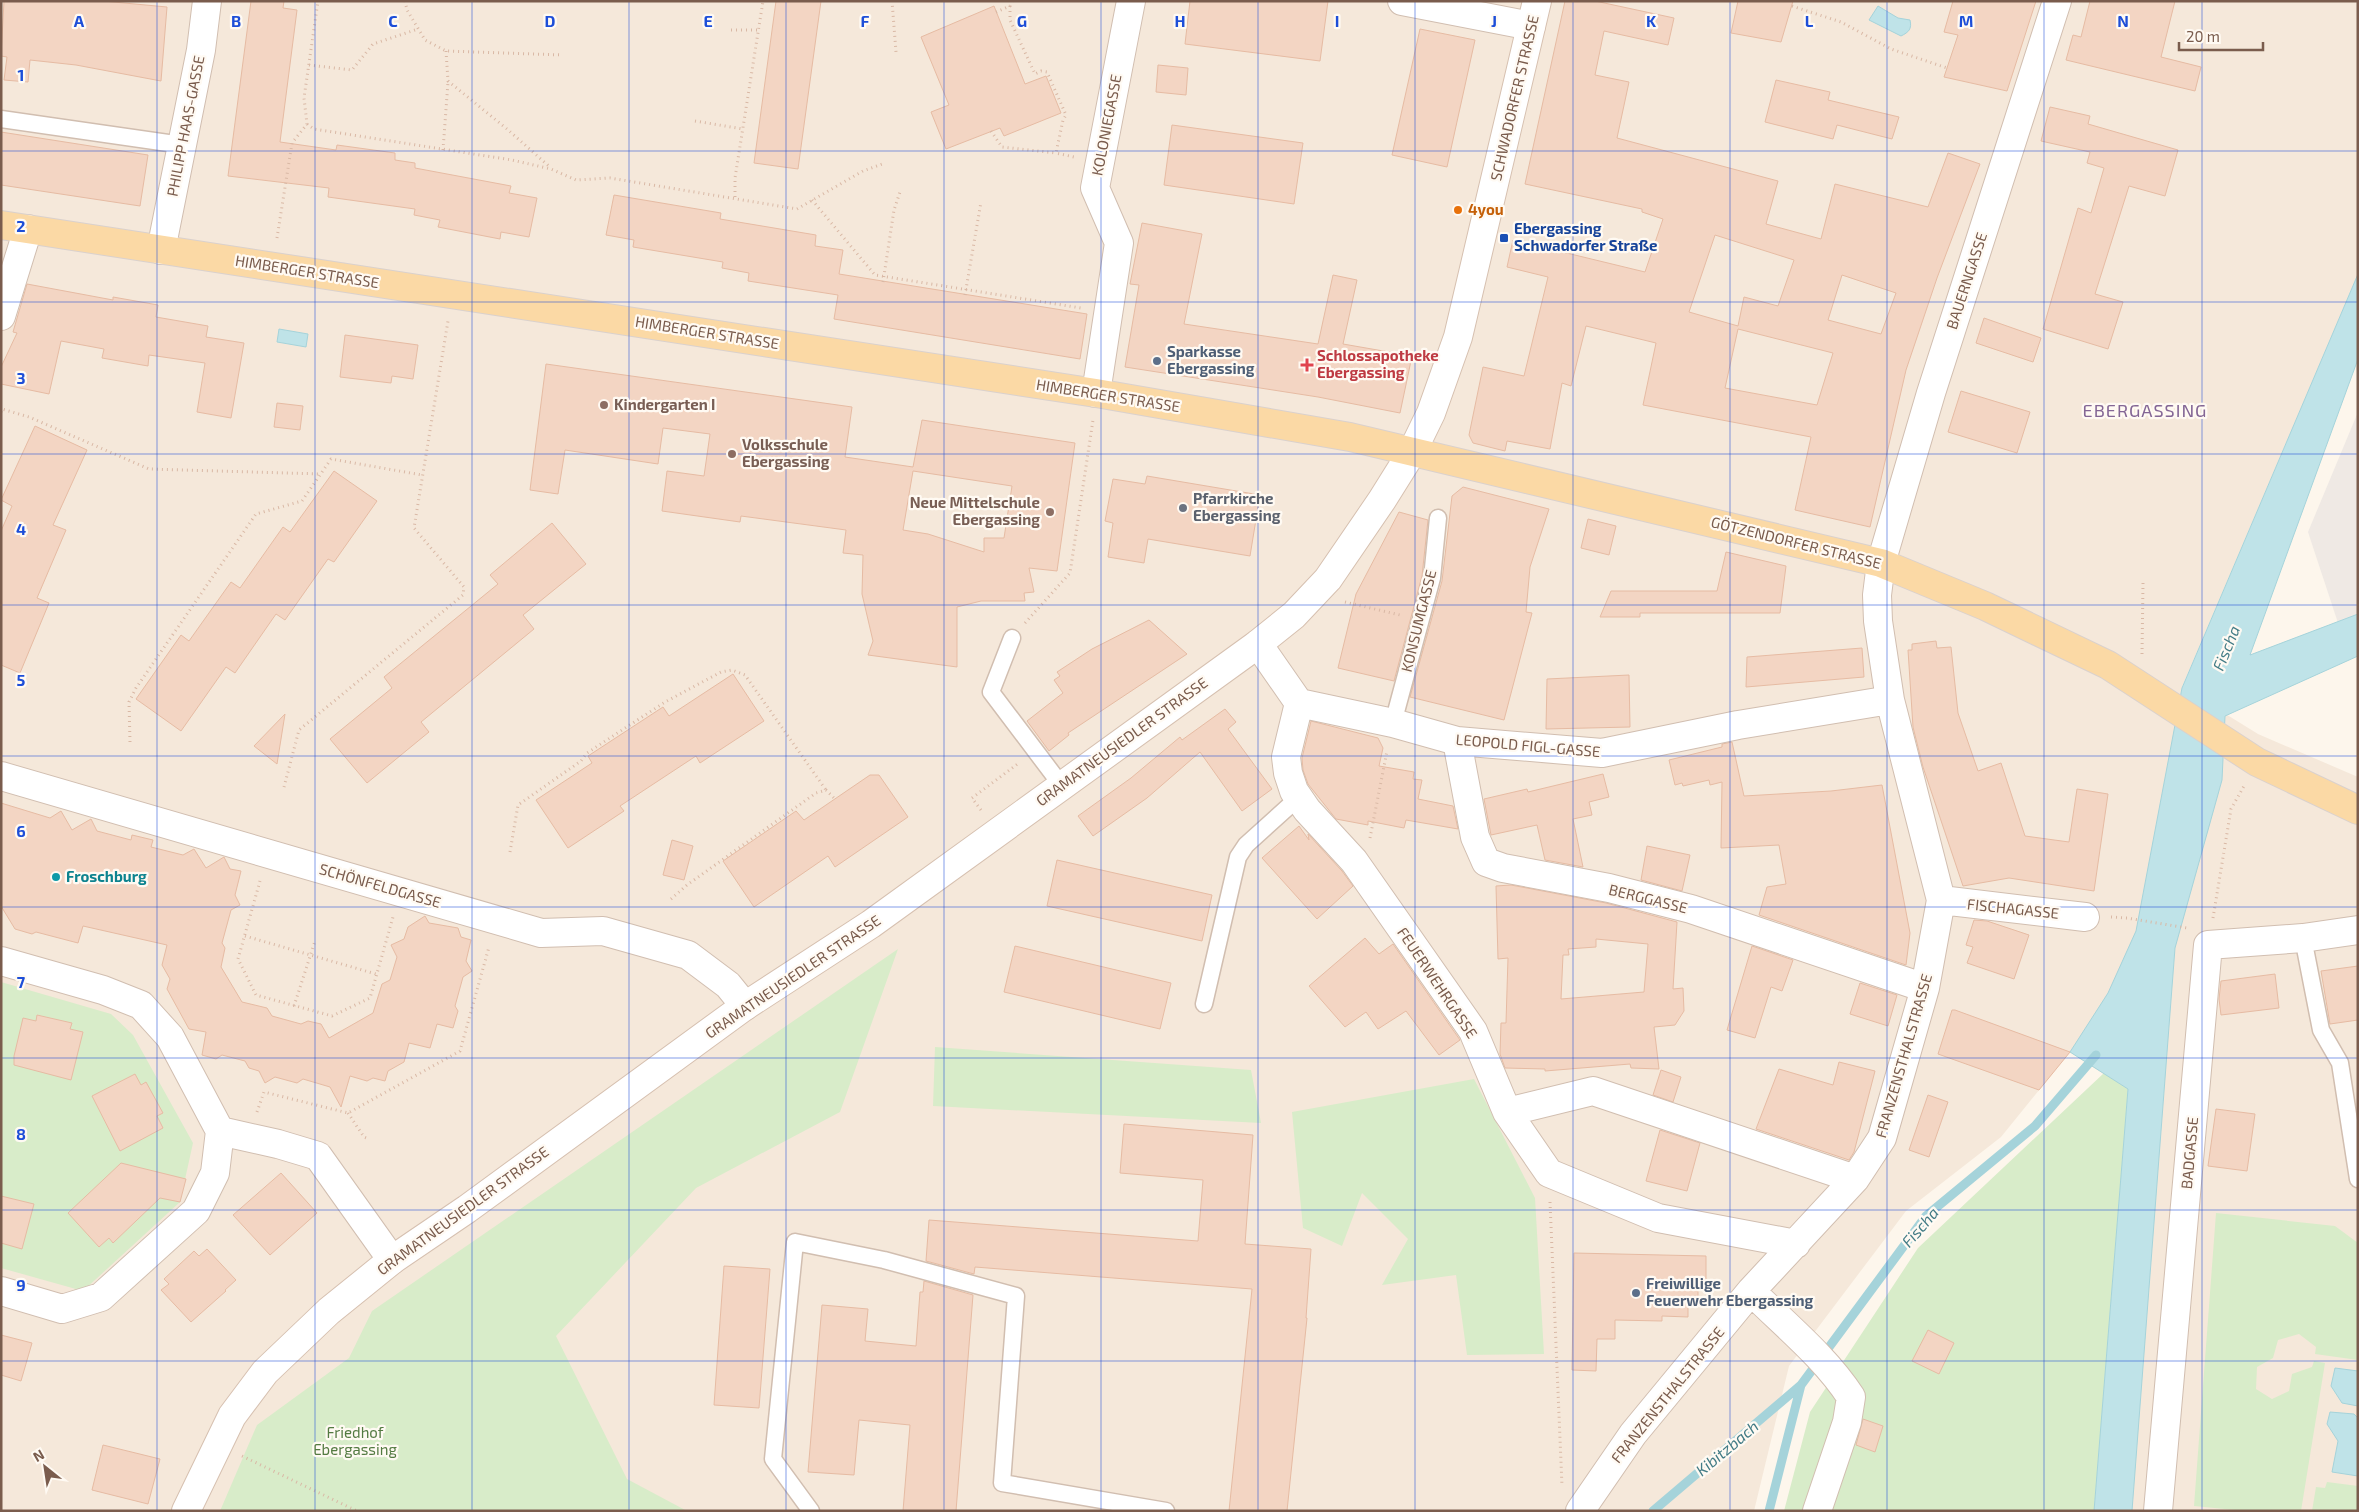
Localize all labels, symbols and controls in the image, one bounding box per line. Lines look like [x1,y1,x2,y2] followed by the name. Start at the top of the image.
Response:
[74,11,85,30] text: A
[231,11,241,30] text: B
[388,11,398,30] text: C
[545,11,556,30] text: D
[703,11,713,30] text: E
[861,11,870,30] text: F
[1017,11,1027,30] text: G
[1174,11,1186,30] text: H
[1335,11,1339,30] text: I
[1491,11,1497,30] text: J
[1646,11,1657,30] text: K
[1805,11,1814,30] text: L
[1959,11,1973,30] text: M
[2117,11,2129,30] text: N
[1486,13,1542,182] street label: SCHWADORFER STRASSE
[2179,20,2263,52] scale bar
[2186,27,2220,45] text: 20 m
[163,54,207,198] street label: PHILIPP HAAS-GASSE
[18,65,24,84] text: 1
[1087,73,1125,177] street label: KOLONIEGASSE
[1468,200,1504,219] place label: 4you
[1452,204,1464,216] marker: 4you
[16,216,26,235] text: 2
[1514,219,1658,254] place label: Ebergassing Schwadorfer Straße
[1942,230,1990,331] street label: BAUERNGASSE
[1498,232,1510,244] marker: Ebergassing Schwadorfer Straße
[234,251,380,291] street label: HIMBERGER STRASSE
[634,312,780,352] street label: HIMBERGER STRASSE
[1167,342,1255,377] place label: Sparkasse Ebergassing
[1317,346,1439,381] place label: Schlossapotheke Ebergassing
[1151,355,1163,367] marker: Sparkasse Ebergassing
[1301,359,1313,371] marker: Schlossapotheke Ebergassing
[16,368,26,387] text: 3
[1035,375,1181,415] street label: HIMBERGER STRASSE
[614,395,715,413] place label: Kindergarten I
[598,399,610,411] marker: Kindergarten I
[2083,399,2207,421] district label: EBERGASSING
[742,435,830,470] place label: Volksschule Ebergassing
[726,448,738,460] marker: Volksschule Ebergassing
[1193,489,1281,524] place label: Pfarrkirche Ebergassing
[910,493,1040,528] place label: Neue Mittelschule Ebergassing
[1177,502,1189,514] marker: Pfarrkirche Ebergassing
[1044,506,1056,518] marker: Neue Mittelschule Ebergassing
[1709,512,1883,572] street label: GÖTZENDORFER STRASSE
[16,519,26,538] text: 4
[1397,568,1439,674] street label: KONSUMGASSE
[2208,623,2243,673] water label: Fischa
[17,670,26,689] text: 5
[1032,673,1211,810] street label: GRAMATNEUSIEDLER STRASSE
[1455,730,1601,760] street label: LEOPOLD FIGL-GASSE
[16,821,26,840] text: 6
[317,859,443,911] street label: SCHÖNFELDGASSE
[66,867,147,885] place label: Froschburg
[50,871,62,883] marker: Froschburg
[1607,880,1689,916] street label: BERGGASSE
[1966,894,2060,922] street label: FISCHAGASSE
[701,911,884,1042] street label: GRAMATNEUSIEDLER STRASSE
[1394,924,1482,1041] street label: FEUERWEHRGASSE
[17,972,26,991] text: 7
[1871,972,1935,1140] street label: FRANZENSTHALSTRASSE
[2177,1116,2201,1190] street label: BADGASSE
[16,1124,26,1143] text: 8
[373,1142,552,1279] street label: GRAMATNEUSIEDLER STRASSE
[1897,1203,1942,1251] water label: Fischa
[1646,1274,1814,1309] place label: Freiwillige Feuerwehr Ebergassing
[16,1275,26,1294] text: 9
[1630,1287,1642,1299] marker: Freiwillige Feuerwehr Ebergassing
[1607,1323,1728,1466] street label: FRANZENSTHALSTRASSE
[1691,1416,1762,1479] water label: Kibitzbach
[313,1423,397,1458] park label: Friedhof Ebergassing
[20,1442,70,1492] north arrow
[30,1445,47,1465] text: N

